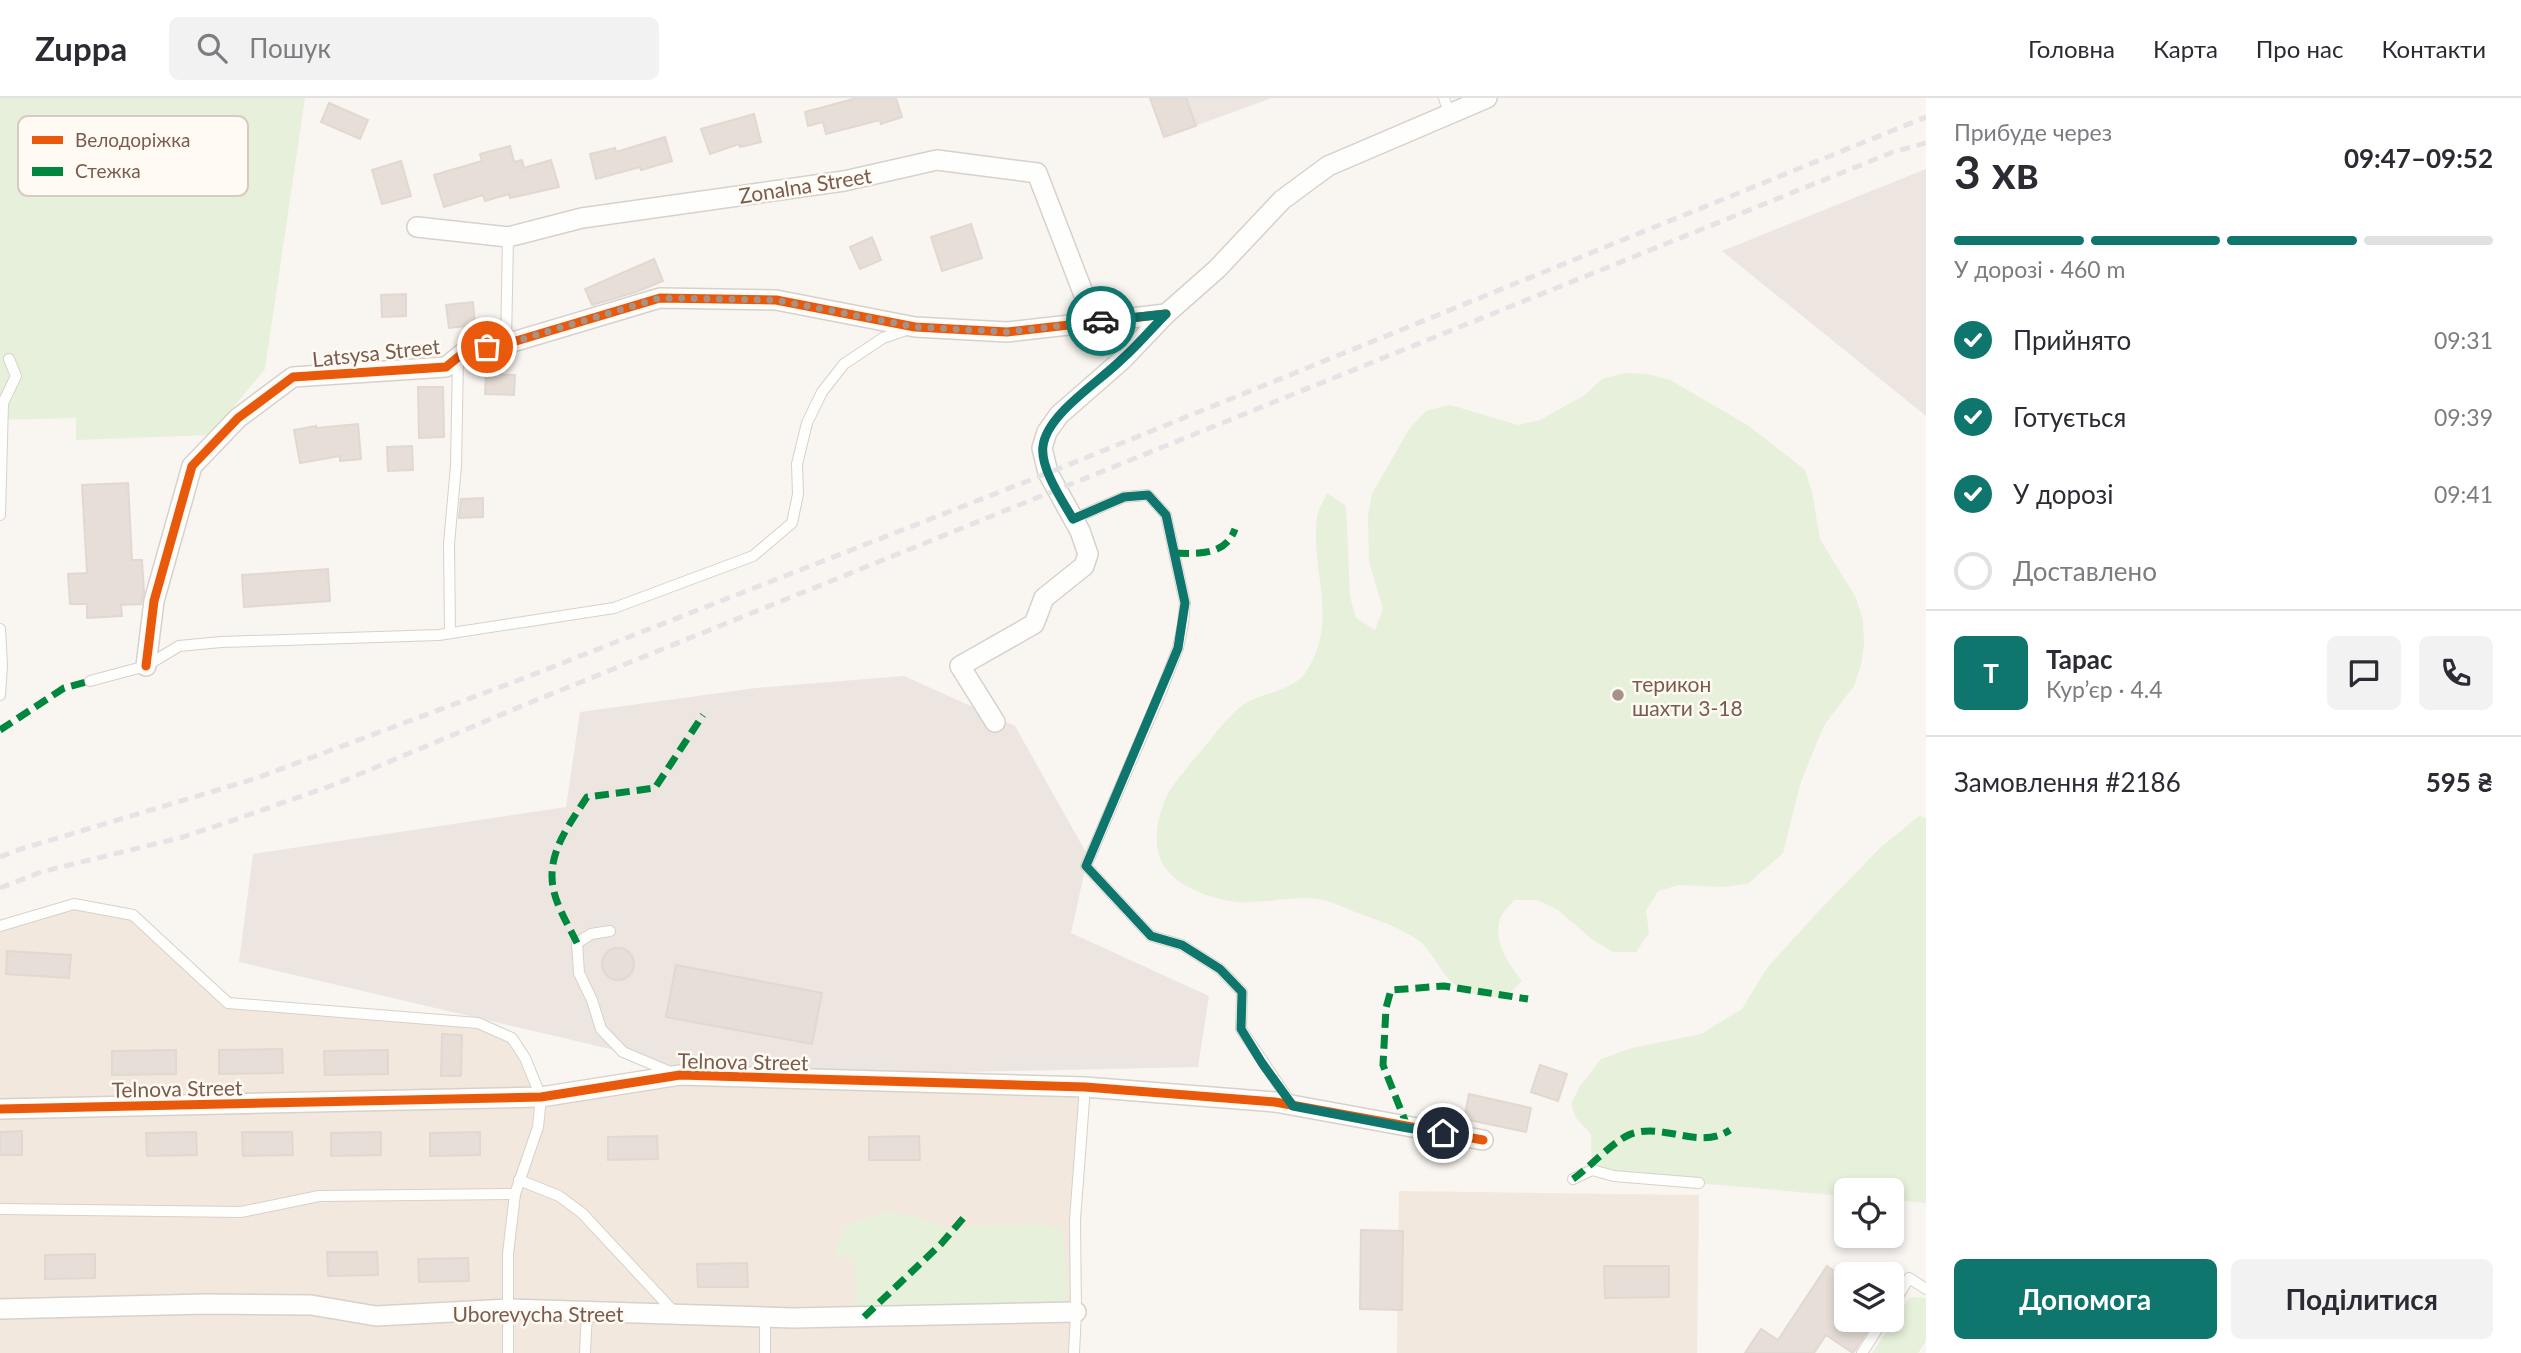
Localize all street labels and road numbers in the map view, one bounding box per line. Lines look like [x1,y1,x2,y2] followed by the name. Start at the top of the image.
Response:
[737,162,874,208] street label: Zonalna Street
[311,333,442,371] street label: Latsysa Street
[677,1047,809,1075] street label: Telnova Street
[111,1074,243,1102] street label: Telnova Street
[452,1301,624,1326] street label: Uborevycha Street

